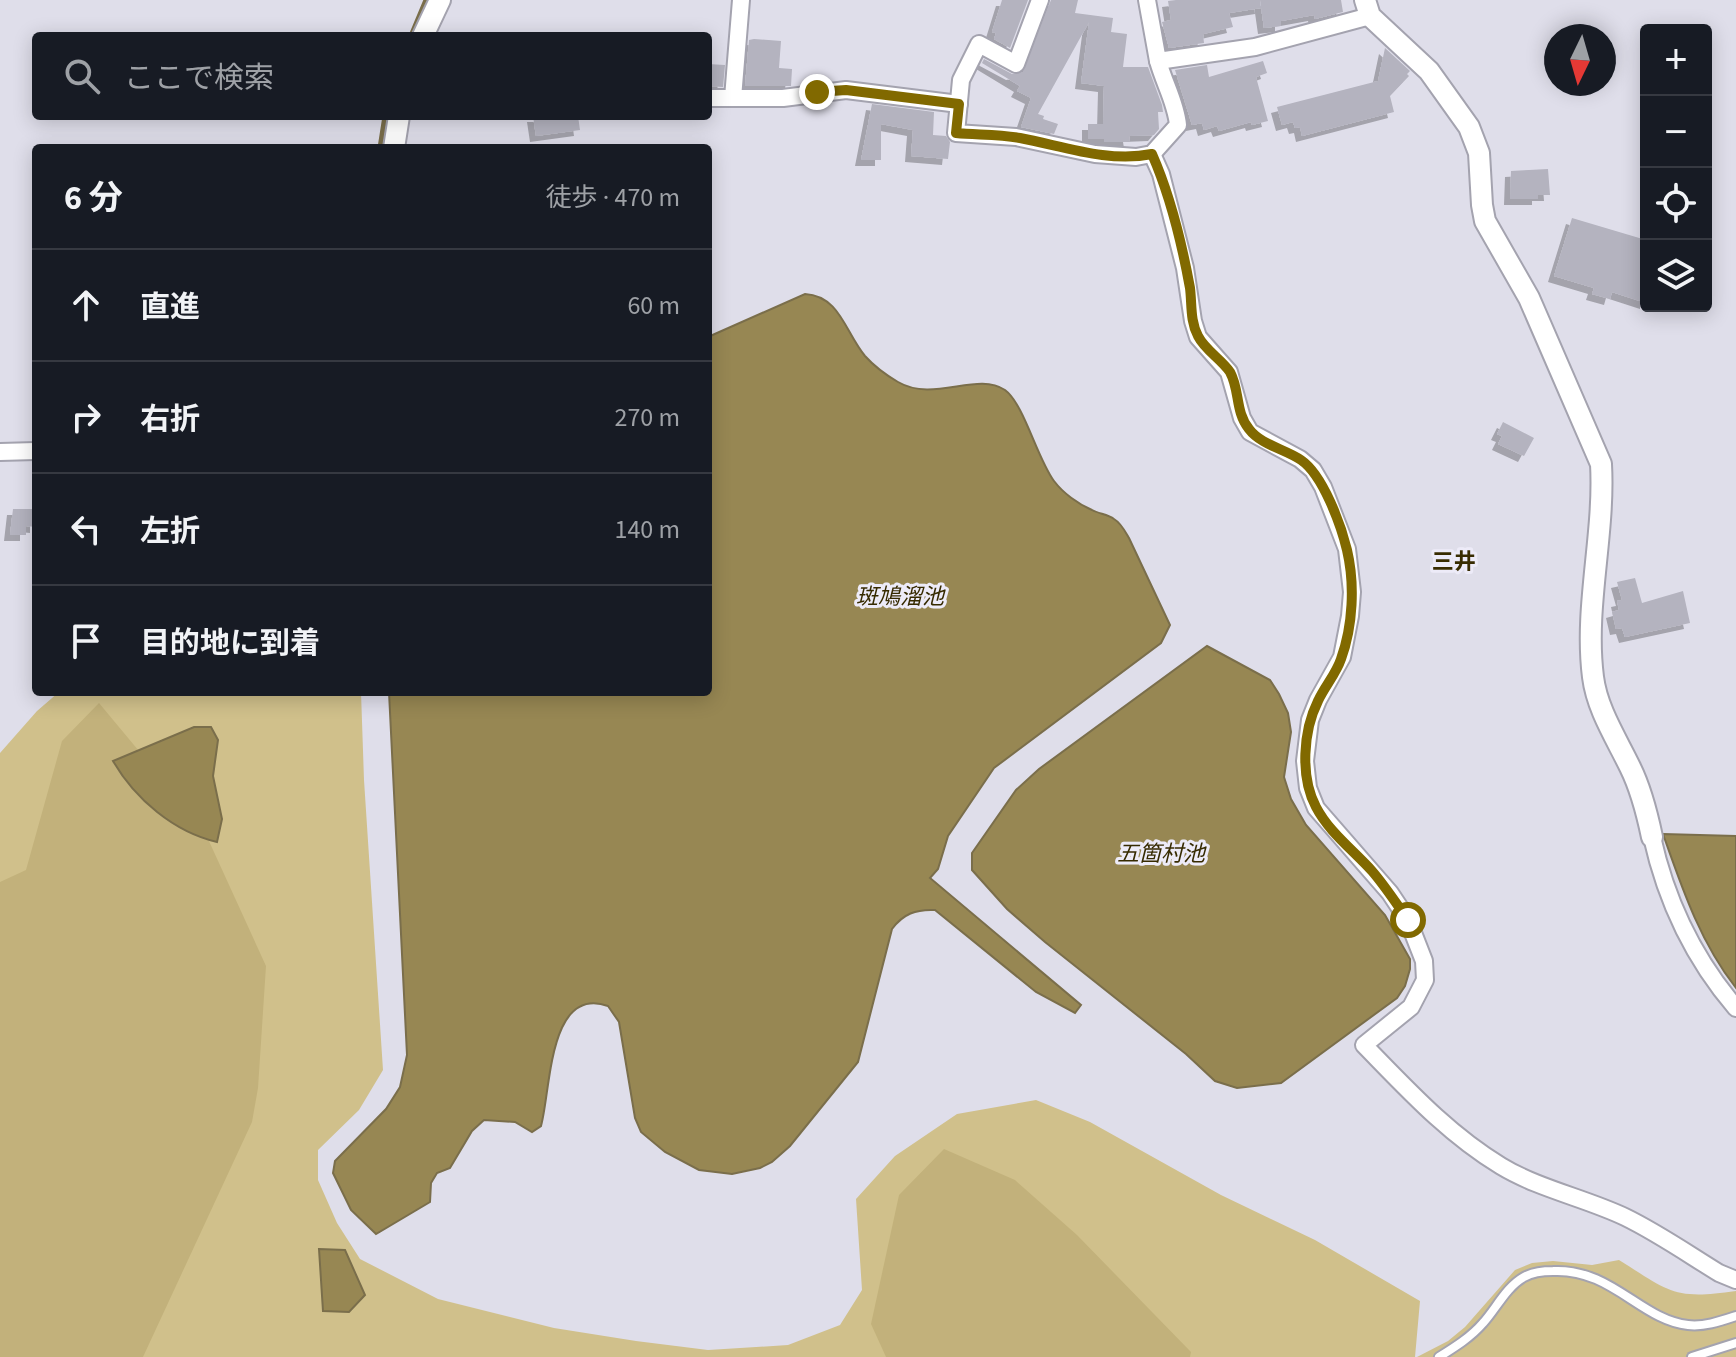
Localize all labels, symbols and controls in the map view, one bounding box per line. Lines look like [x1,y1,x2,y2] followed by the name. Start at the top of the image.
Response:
[1544,24,1616,96] north arrow
[1640,24,1712,312] map controls
[1640,24,1712,96] button: +
[32,32,712,120] search box
[60,54,104,98] icon: search
[124,57,274,100] text: ここで検索
[799,74,835,110] route end
[1640,96,1712,168] button: −
[1640,168,1712,240] button: locate
[64,174,123,223] text: 6 分
[546,179,680,216] text: 徒歩 · 470 m
[1640,240,1712,312] button: layers
[64,283,108,327] icon: ahead
[140,286,200,329] text: 直進
[627,287,680,324] text: 60 m
[64,395,108,439] icon: right
[140,398,200,441] text: 右折
[614,399,680,436] text: 270 m
[64,507,108,551] icon: left
[140,510,200,553] text: 左折
[614,511,680,548] text: 140 m
[1432,546,1476,578] district label: 三井
[856,581,946,613] water label: 斑鳩溜池
[64,619,108,663] icon: arrive
[140,622,320,665] text: 目的地に到着
[1117,838,1207,870] water label: 五箇村池
[1390,902,1426,938] route start

